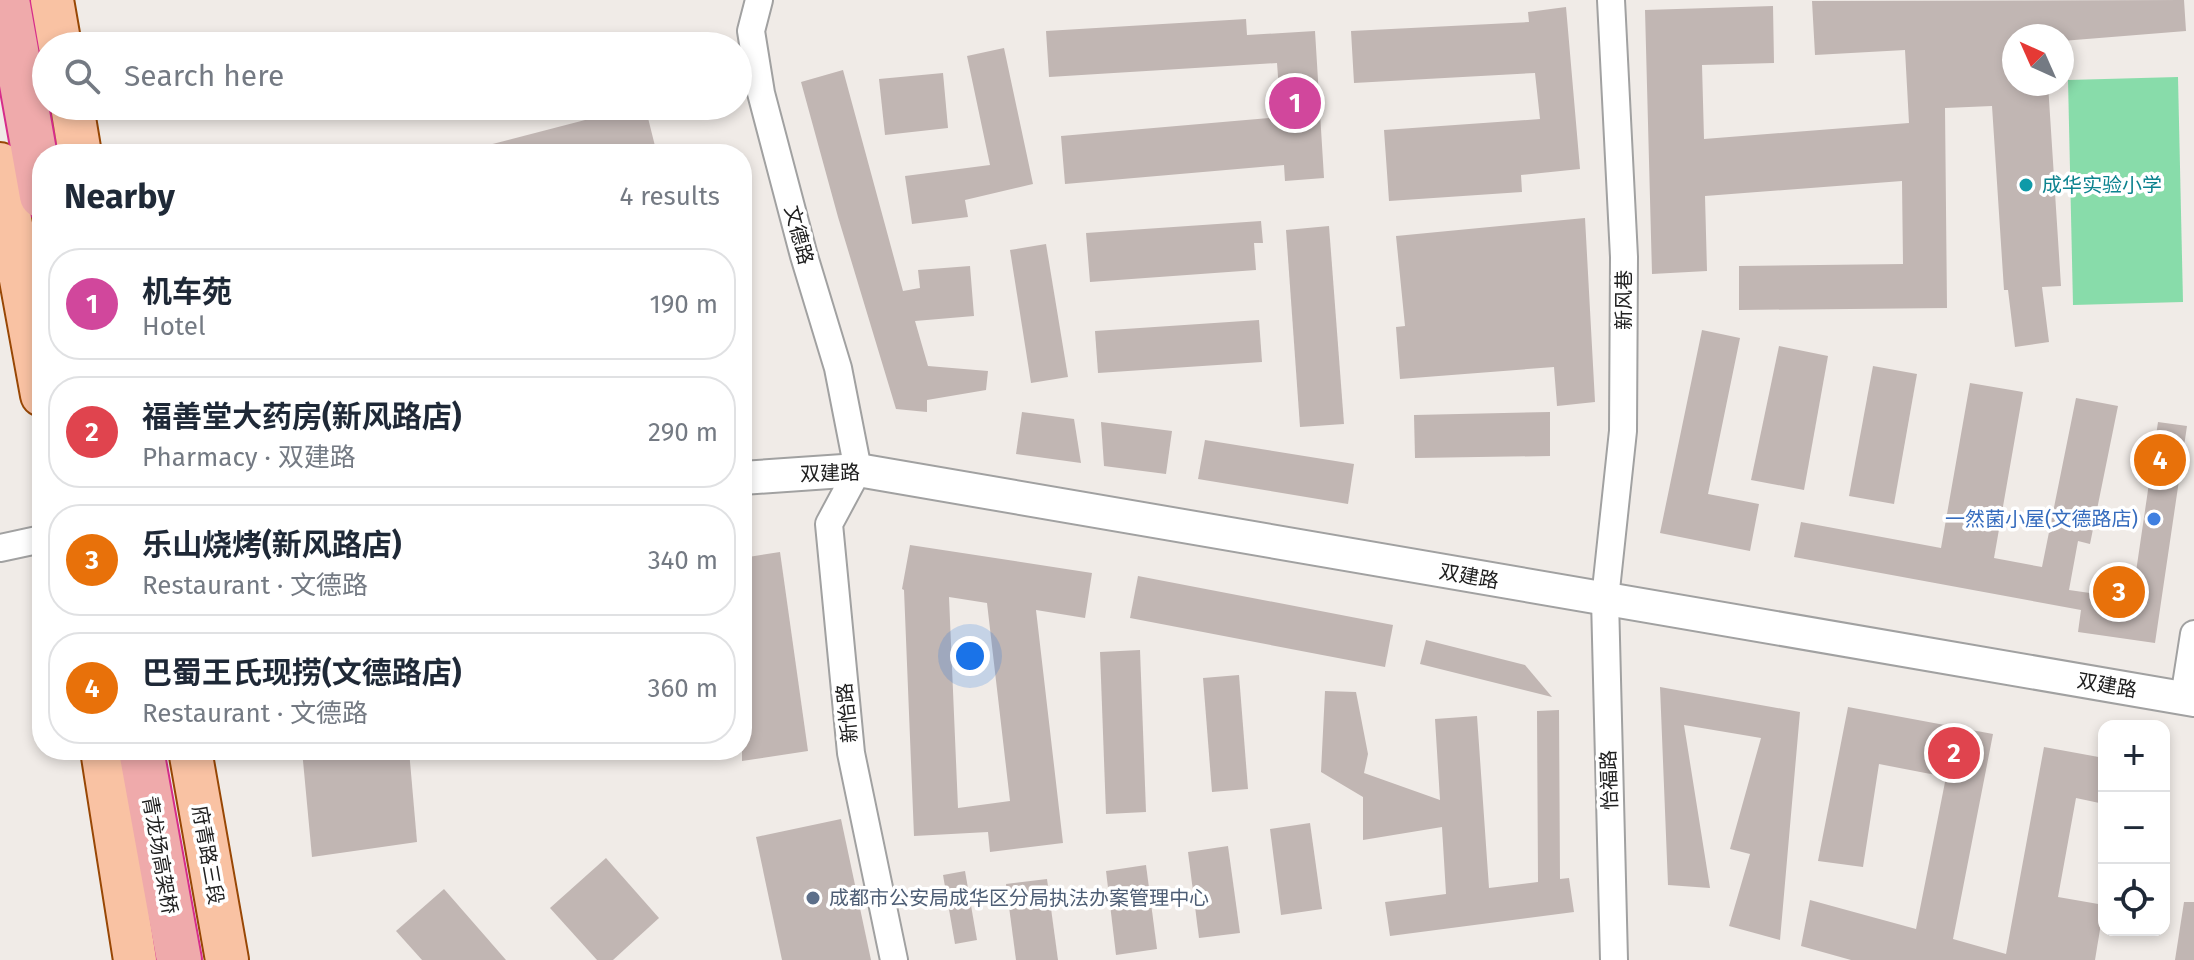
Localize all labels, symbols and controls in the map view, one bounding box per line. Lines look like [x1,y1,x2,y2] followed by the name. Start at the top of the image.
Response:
[2002,24,2074,96] north arrow
[32,32,752,120] search box
[60,54,104,98] icon: search
[124,58,284,94] text: Search here
[1269,73,1321,133] pin: 1
[2042,173,2162,197] place label: 成华实验小学
[64,176,175,217] text: Nearby
[2017,176,2035,194] marker: 成华实验小学
[619,181,720,212] text: 4 results
[780,203,818,267] street label: 文德路
[1612,270,1636,330] street label: 新风巷
[142,274,232,310] text: 机车苑
[86,289,98,320] text: 1
[649,289,718,320] text: 190 m
[142,311,206,342] text: Hotel
[142,399,462,435] text: 福善堂大药房(新风路店)
[85,417,99,448] text: 2
[648,417,718,448] text: 290 m
[2134,430,2186,490] pin: 4
[142,442,356,473] text: Pharmacy · 双建路
[800,460,860,486] street label: 双建路
[1945,507,2138,531] place label: 一然菌小屋(文德路店)
[2145,510,2163,528] marker: 一然菌小屋(文德路店)
[142,527,402,563] text: 乐山烧烤(新风路店)
[85,545,99,576] text: 3
[648,545,718,576] text: 340 m
[1437,559,1501,593] street label: 双建路
[2093,562,2145,622] pin: 3
[142,570,368,601] text: Restaurant · 文德路
[950,636,990,676] your location
[142,655,462,691] text: 巴蜀王氏现捞(文德路店)
[2075,668,2139,702] street label: 双建路
[85,673,99,704] text: 4
[647,673,718,704] text: 360 m
[832,682,862,744] street label: 新怡路
[142,698,368,729] text: Restaurant · 文德路
[2098,720,2170,936] map controls
[2098,720,2170,792] button: +
[1928,723,1980,783] pin: 2
[1596,750,1622,810] street label: 怡福路
[2098,792,2170,864] button: −
[138,794,182,916] street label: 青龙场高架桥
[187,804,229,906] street label: 府青路三段
[2098,864,2170,936] button: locate
[829,886,1209,910] place label: 成都市公安局成华区分局执法办案管理中心
[804,889,822,907] marker: 成都市公安局成华区分局执法办案管理中心

